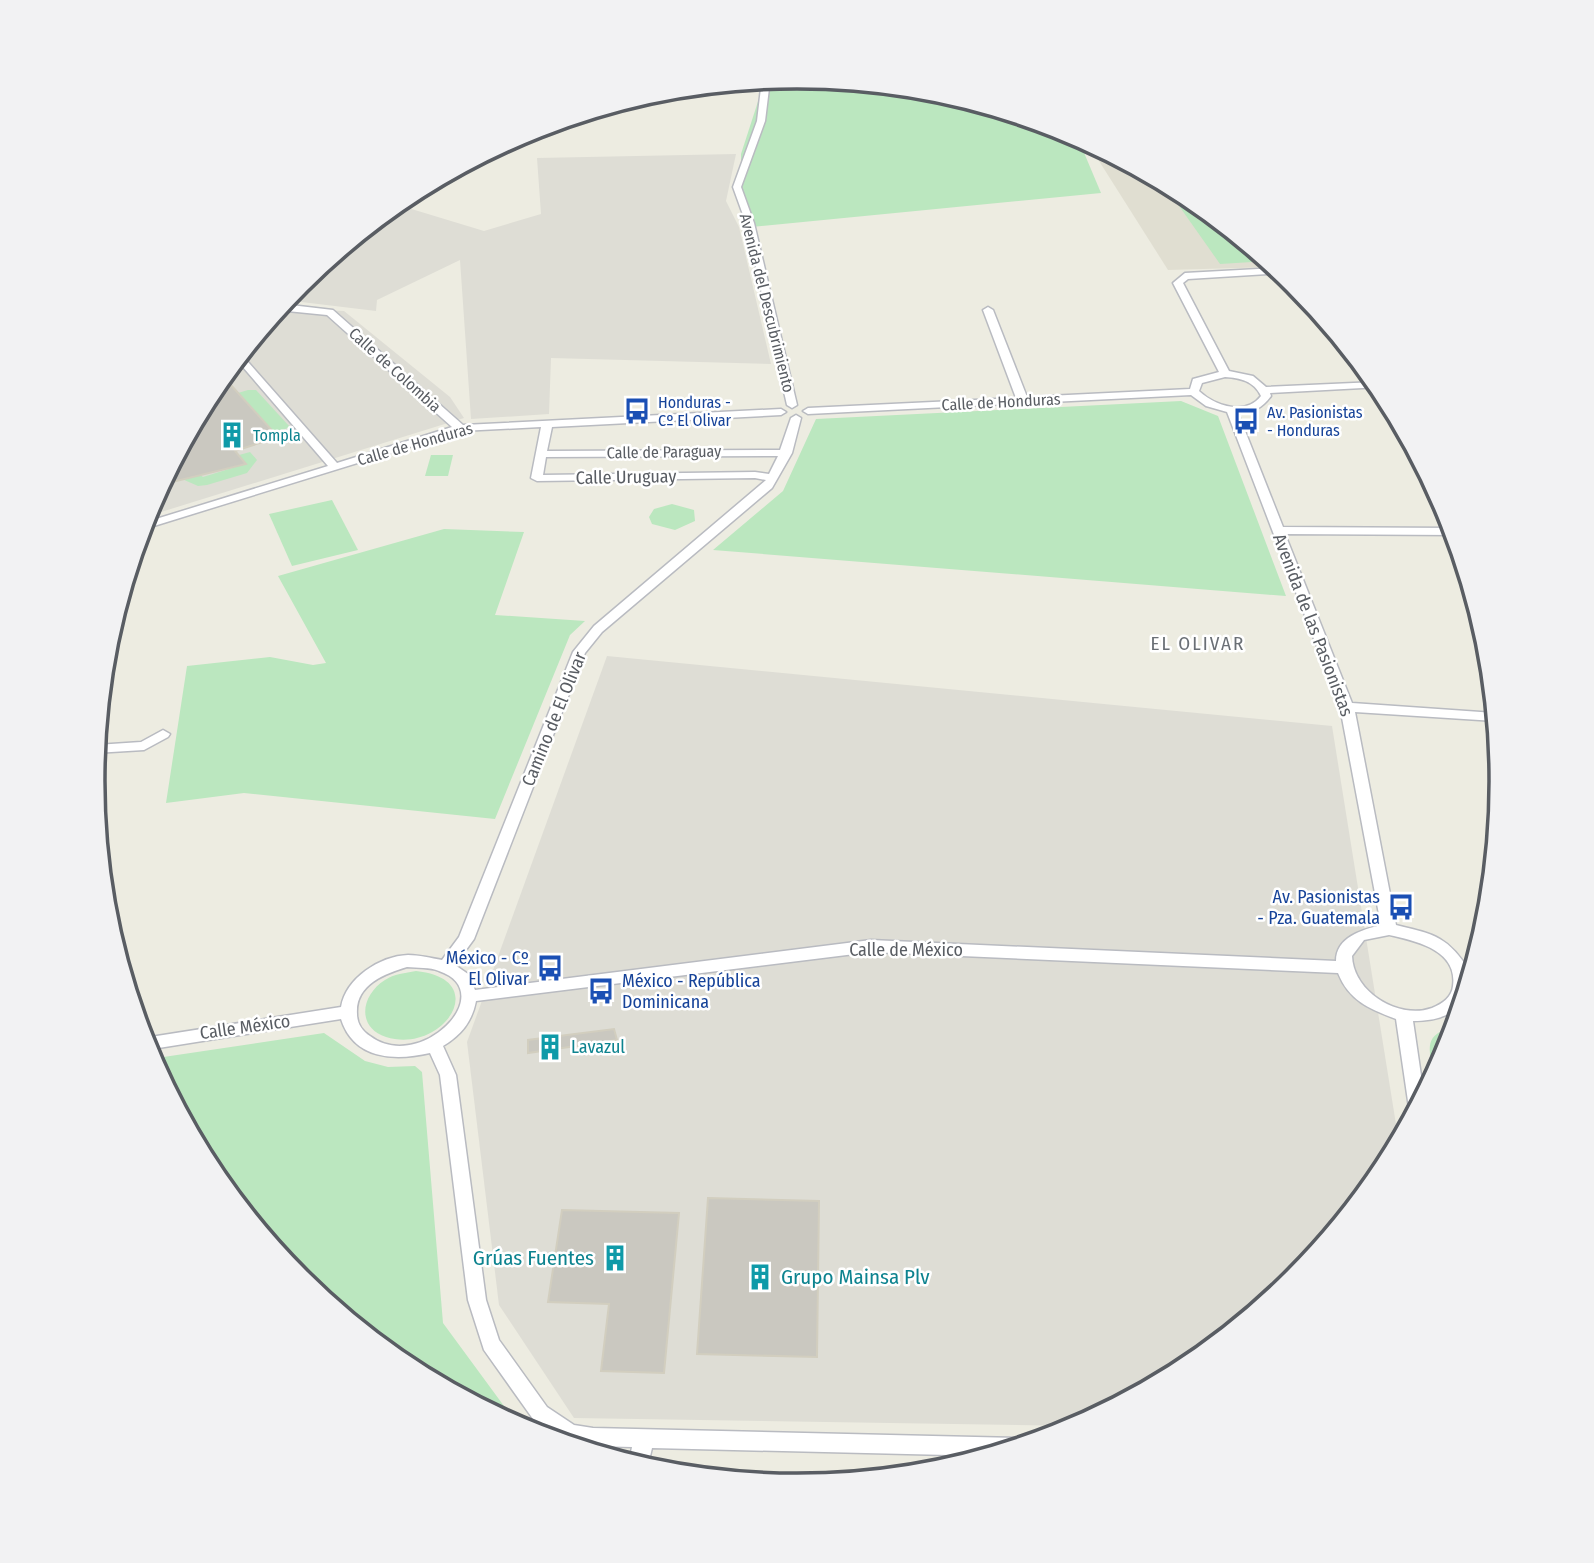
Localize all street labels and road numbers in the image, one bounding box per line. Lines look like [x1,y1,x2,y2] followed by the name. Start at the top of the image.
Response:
[736,212,798,394] street label: Avenida del Descubrimiento
[345,324,445,416] street label: Calle de Colombia
[941,389,1061,415] street label: Calle de Honduras
[355,418,475,470] street label: Calle de Honduras
[607,441,722,462] street label: Calle de Paraguay
[575,465,677,489] street label: Calle Uruguay
[1268,531,1358,720] street label: Avenida de las Pasionistas
[517,648,591,789] street label: Camino de El Olivar
[849,939,963,961] street label: Calle de México
[198,1010,292,1044] street label: Calle México

